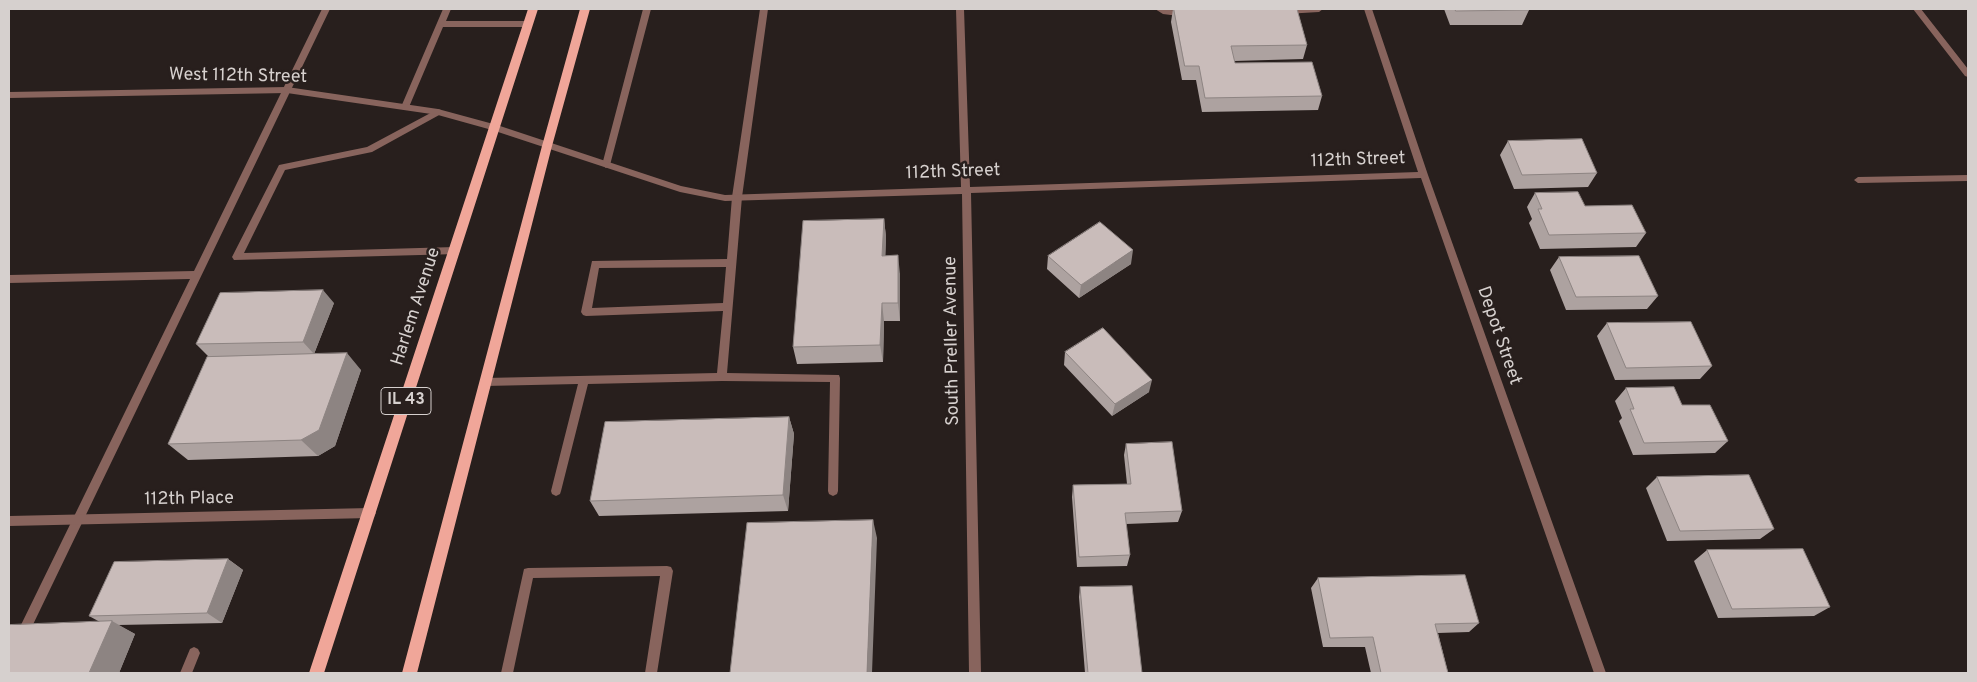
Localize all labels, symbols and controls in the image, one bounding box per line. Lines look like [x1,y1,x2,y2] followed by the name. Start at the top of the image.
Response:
[169,65,307,89] street label: West 112th Street
[1310,149,1406,173] street label: 112th Street
[905,161,1001,185] street label: 112th Street
[388,245,446,369] street label: Harlem Avenue
[941,256,965,426] street label: South Preller Avenue
[1471,284,1525,388] street label: Depot Street
[381,388,431,414] road number: IL 43
[144,488,234,512] street label: 112th Place

